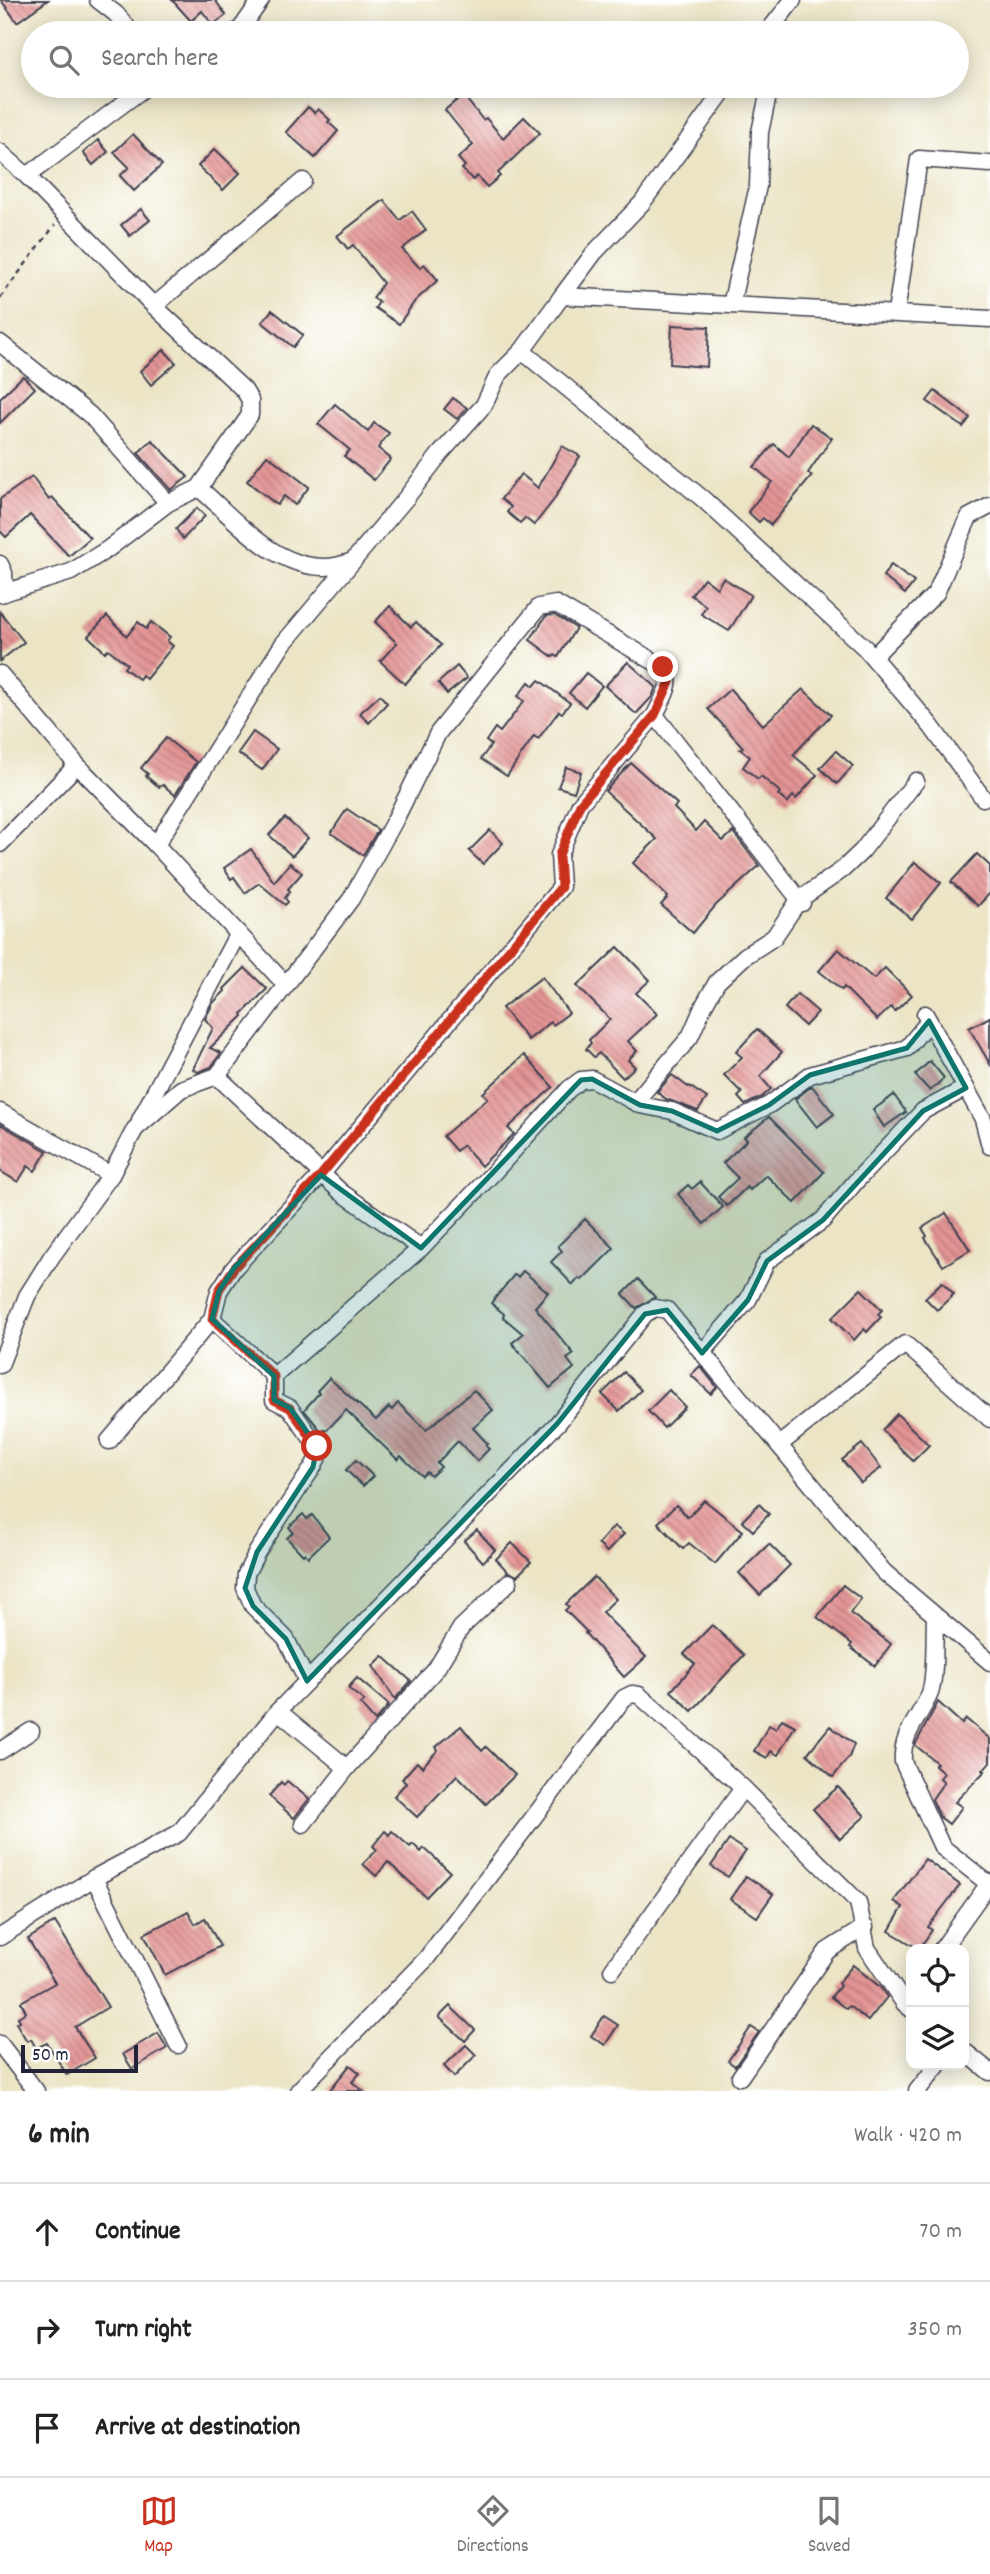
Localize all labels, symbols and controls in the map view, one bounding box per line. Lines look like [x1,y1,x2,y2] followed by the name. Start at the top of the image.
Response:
[21,21,969,98] search box
[45,41,83,79] icon: search
[101,41,219,78] text: Search here
[647,651,678,682] route end
[301,1430,332,1461] route start
[906,1944,969,2070] map controls
[906,1944,969,2007] button: locate
[906,2007,969,2070] button: layers
[21,2042,138,2074] scale bar
[32,2043,69,2070] text: 50 m
[28,2115,90,2158] text: 6 min
[854,2120,962,2153] text: Walk · 420 m
[28,2213,66,2251] icon: ahead
[95,2214,180,2251] text: Continue
[920,2216,962,2249] text: 70 m
[28,2311,66,2349] icon: right
[95,2312,192,2349] text: Turn right
[908,2314,962,2347] text: 350 m
[28,2409,66,2447] icon: arrive
[95,2410,300,2447] text: Arrive at destination
[140,2492,178,2561] tab: Map
[457,2492,529,2561] tab: Directions
[808,2492,850,2561] tab: Saved

